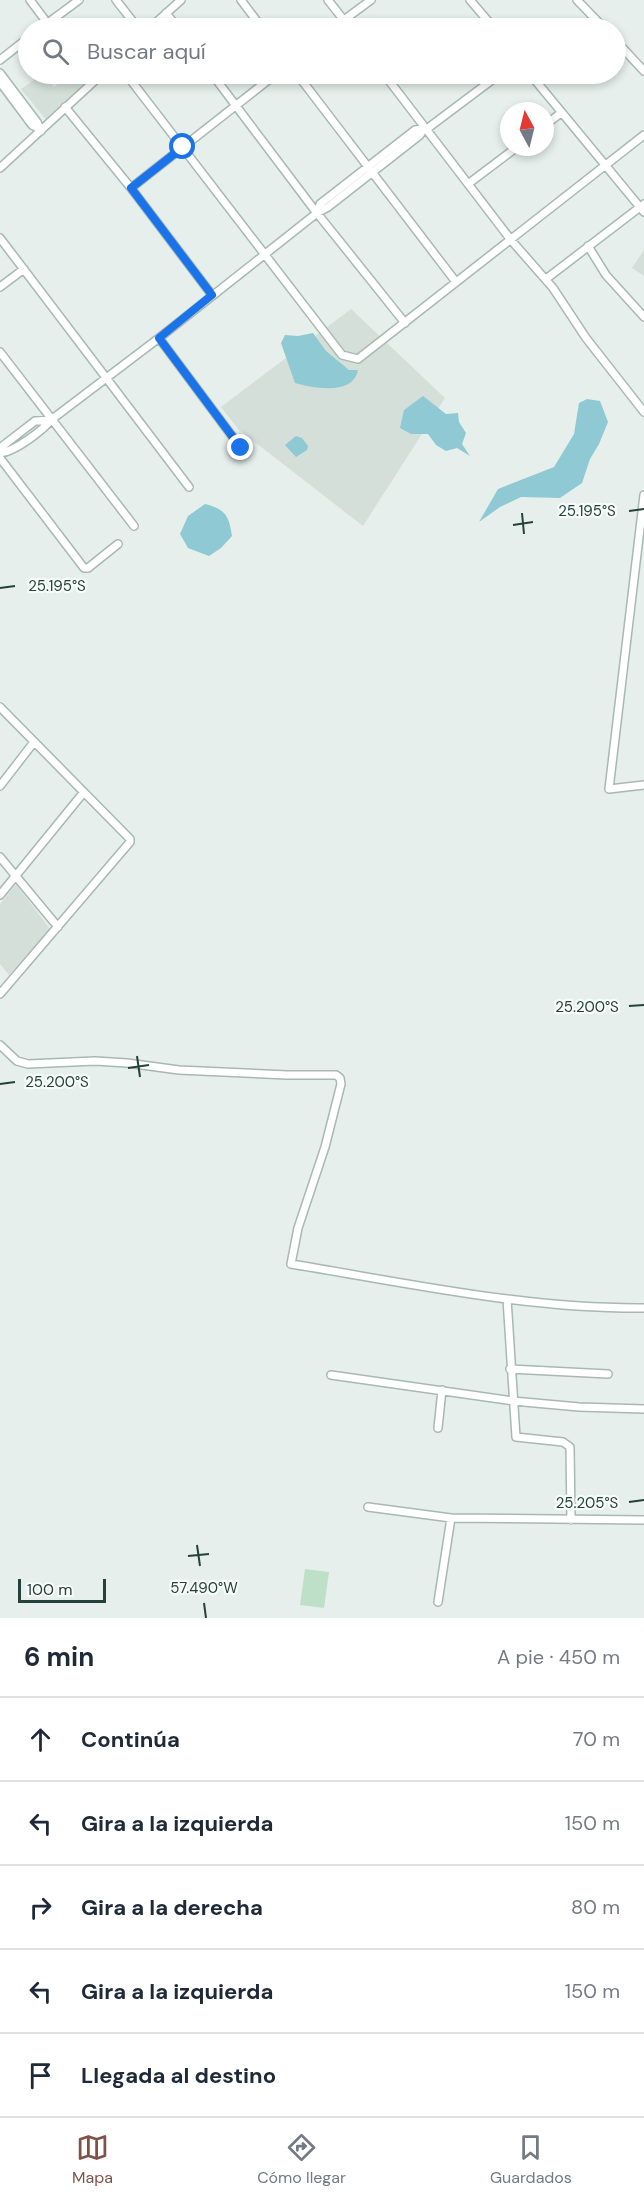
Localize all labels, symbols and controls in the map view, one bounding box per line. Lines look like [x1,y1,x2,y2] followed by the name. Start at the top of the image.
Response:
[18,18,626,84] search box
[39,35,72,68] icon: search
[87,37,206,66] text: Buscar aquí
[500,102,554,156] north arrow
[169,133,195,159] route start
[227,434,253,460] route end
[558,501,616,521] text: 25.195°S
[28,576,86,596] text: 25.195°S
[555,997,619,1017] text: 25.200°S
[25,1072,89,1092] text: 25.200°S
[556,1493,619,1513] text: 25.205°S
[18,1576,106,1604] scale bar
[170,1578,238,1598] text: 57.490°W
[27,1579,72,1600] text: 100 m
[24,1640,94,1674] text: 6 min
[497,1644,620,1670] text: A pie · 450 m
[24,1723,57,1756] icon: ahead
[81,1725,180,1754] text: Continúa
[573,1726,620,1752] text: 70 m
[24,1807,57,1840] icon: left
[81,1809,273,1838] text: Gira a la izquierda
[565,1810,620,1836] text: 150 m
[24,1891,57,1924] icon: right
[81,1893,263,1922] text: Gira a la derecha
[571,1894,620,1920] text: 80 m
[24,1975,57,2008] icon: left
[81,1977,273,2006] text: Gira a la izquierda
[565,1978,620,2004] text: 150 m
[24,2059,57,2092] icon: arrive
[81,2061,276,2090] text: Llegada al destino
[72,2131,113,2188] tab: Mapa
[257,2131,346,2188] tab: Cómo llegar
[490,2131,572,2188] tab: Guardados

